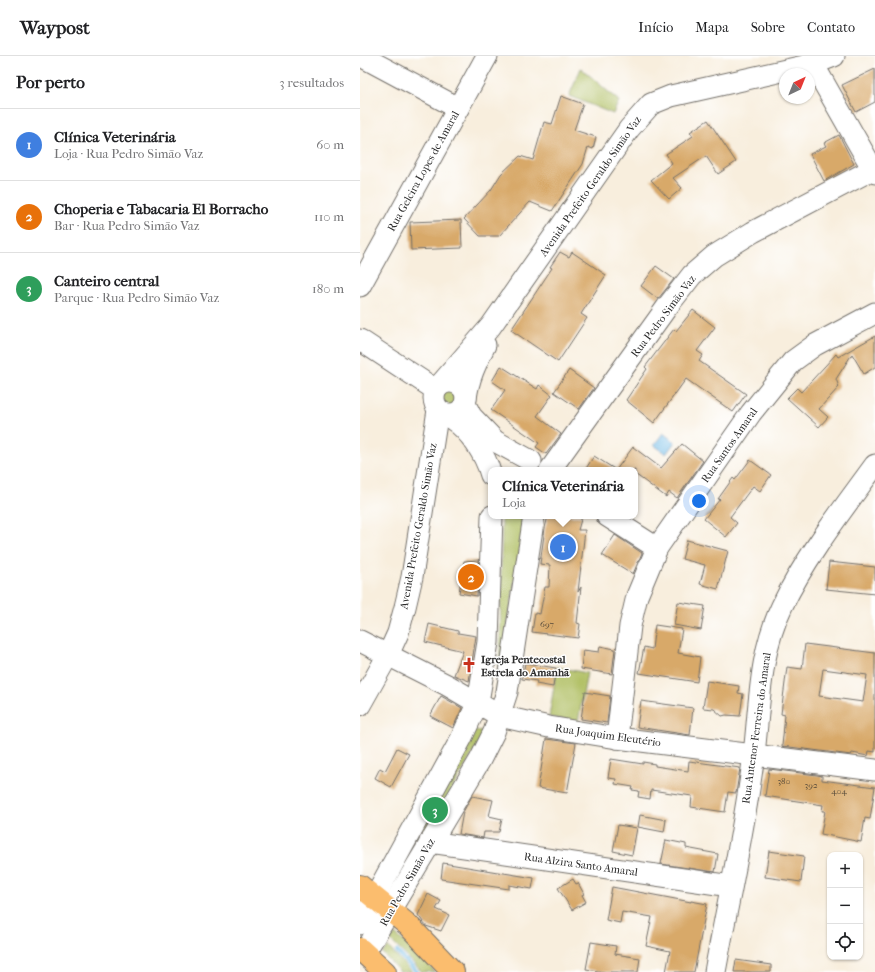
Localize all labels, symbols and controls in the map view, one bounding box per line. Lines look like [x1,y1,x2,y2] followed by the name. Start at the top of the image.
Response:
[20,17,90,39] text: Waypost
[638,19,673,36] text: Início
[695,19,729,36] text: Mapa
[751,19,785,36] text: Sobre
[807,19,855,36] text: Contato
[779,68,815,104] north arrow
[16,72,85,92] text: Por perto
[279,75,344,90] text: 3 resultados
[385,109,462,234] street label: Rua Gelcira Lopes de Amaral
[536,113,644,260] street label: Avenida Prefeito Geraldo Simão Vaz
[54,128,176,146] text: Clínica Veterinária
[27,137,31,152] text: 1
[316,137,344,152] text: 60 m
[54,146,203,161] text: Loja · Rua Pedro Simão Vaz
[54,200,268,218] text: Choperia e Tabacaria El Borracho
[26,209,32,224] text: 2
[314,209,344,224] text: 110 m
[54,218,200,233] text: Bar · Rua Pedro Simão Vaz
[54,272,159,290] text: Canteiro central
[628,273,699,360] street label: Rua Pedro Simão Vaz
[26,281,32,296] text: 3
[312,281,344,296] text: 180 m
[54,290,219,305] text: Parque · Rua Pedro Simão Vaz
[699,405,760,485] street label: Rua Santos Amaral
[397,442,440,611] street label: Avenida Prefeito Geraldo Simão Vaz
[488,467,638,519] popup
[502,477,624,495] text: Clínica Veterinária
[689,491,709,511] your location
[502,495,526,510] text: Loja
[550,532,576,562] pin: 1
[458,562,484,592] pin: 2
[540,619,555,629] house number: 697
[739,652,774,805] street label: Rua Antenor Ferreira do Amaral
[481,653,570,679] place label: Igreja Pentecostal Estrela do Amanhã
[460,656,478,674] church icon: Igreja Pentecostal Estrela do Amanhã
[554,722,662,749] street label: Rua Joaquim Eleutério
[777,776,791,786] house number: 380
[804,780,818,790] house number: 392
[831,786,847,796] house number: 404
[422,795,448,825] pin: 3
[377,836,438,929] street label: Rua Pedro Simão Vaz
[523,850,639,879] street label: Rua Alzira Santo Amaral
[827,852,863,960] map controls
[827,852,863,888] button: +
[827,888,863,924] button: −
[827,924,863,960] button: locate

